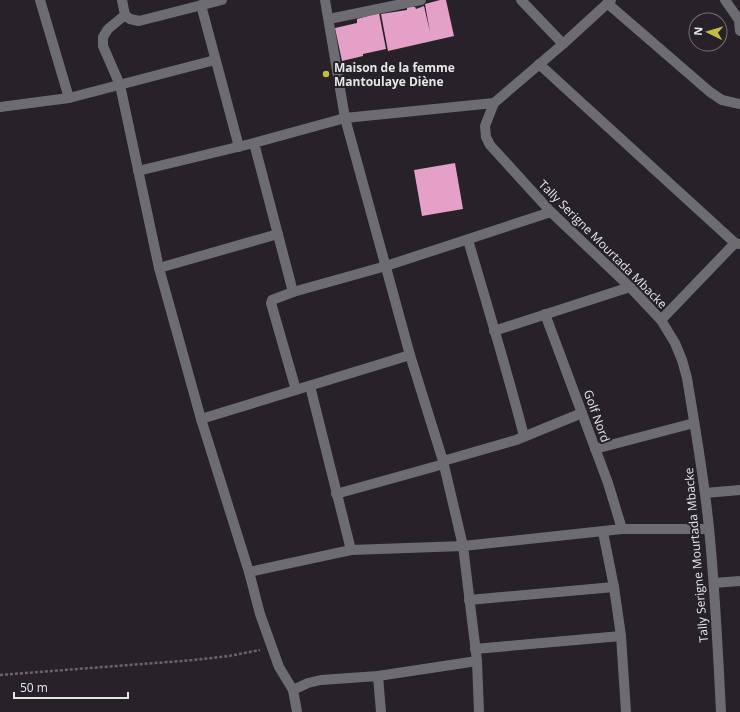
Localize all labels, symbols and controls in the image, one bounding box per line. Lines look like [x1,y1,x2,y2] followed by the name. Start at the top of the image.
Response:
[688,12,728,52] north arrow
[690,26,705,36] text: N
[334,59,455,90] place label: Maison de la femme Mantoulaye Diène
[321,69,331,79] marker: Maison de la femme Mantoulaye Diène
[535,176,671,312] street label: Tally Serigne Mourtada Mbacke
[580,387,614,445] street label: Golf Nord
[680,467,712,643] street label: Tally Serigne Mourtada Mbacke
[14,674,128,700] scale bar
[20,679,48,696] text: 50 m

